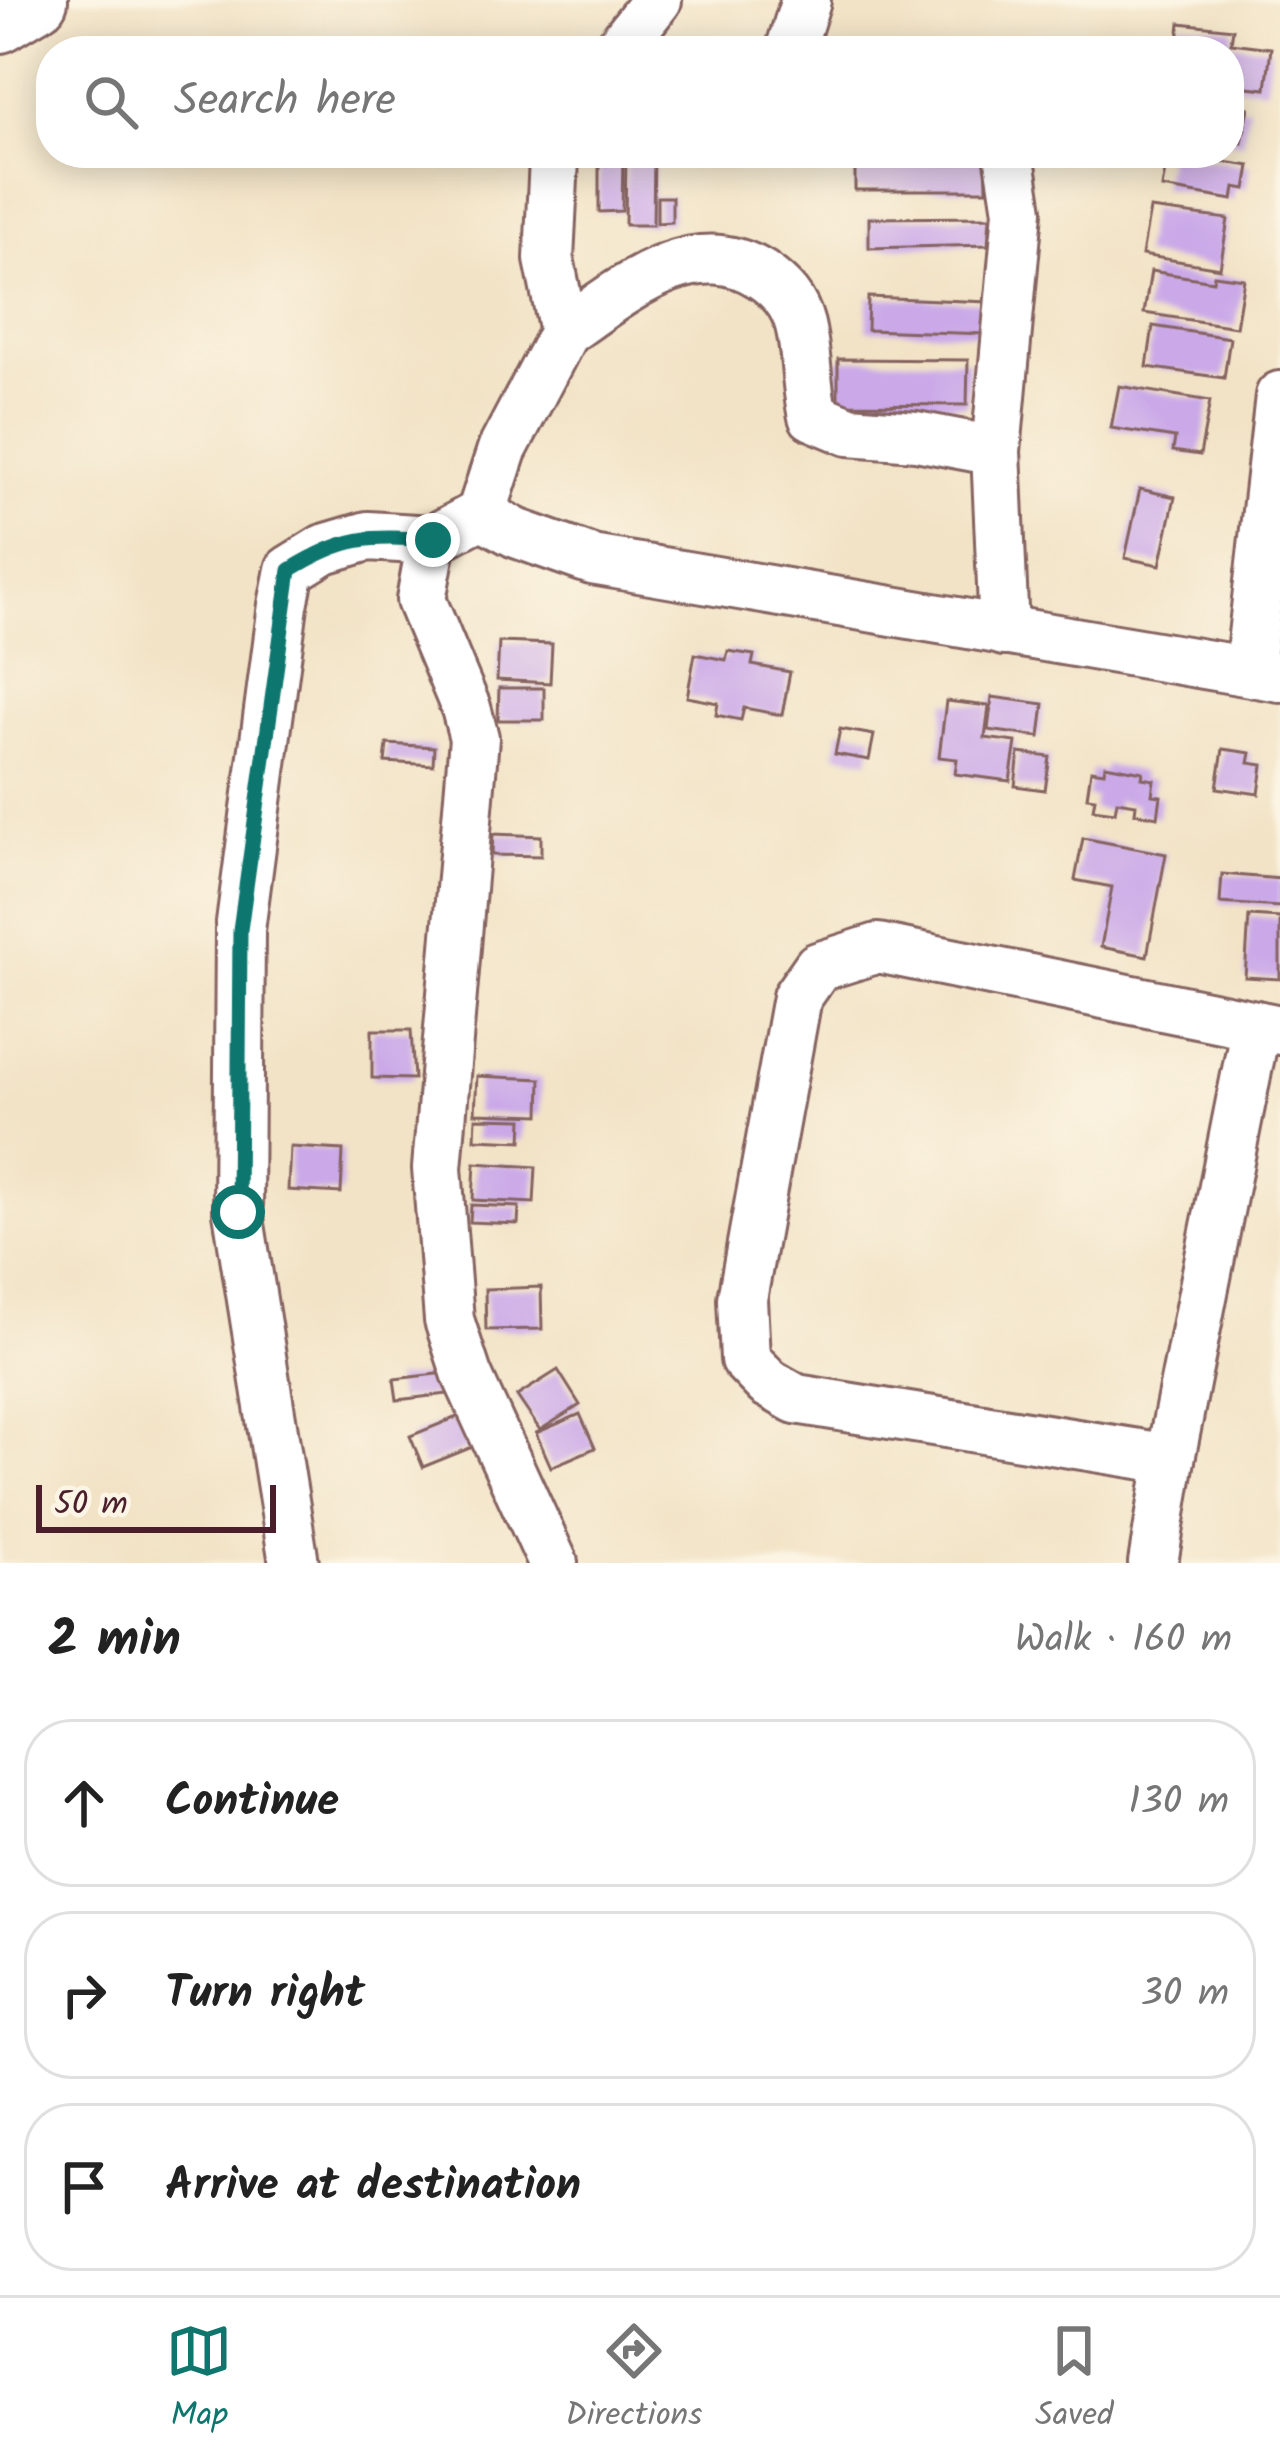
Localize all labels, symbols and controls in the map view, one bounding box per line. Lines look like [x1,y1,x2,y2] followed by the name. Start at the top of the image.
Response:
[36,36,1244,168] search box
[174,66,396,138] text: Search here
[78,69,144,135] icon: search
[406,513,460,567] route end
[211,1185,265,1239] route start
[36,1479,276,1532] scale bar
[54,1479,128,1532] text: 50 m
[48,1601,181,1682] text: 2 min
[1015,1610,1232,1672] text: Walk · 160 m
[165,1767,339,1839] text: Continue
[51,1770,117,1836] icon: ahead
[1128,1772,1229,1834] text: 130 m
[165,1959,365,2031] text: Turn right
[51,1962,117,2028] icon: right
[1141,1964,1229,2026] text: 30 m
[165,2151,581,2223] text: Arrive at destination
[51,2154,117,2220] icon: arrive
[166,2318,232,2443] tab: Map
[565,2318,702,2443] tab: Directions
[1035,2318,1114,2443] tab: Saved

